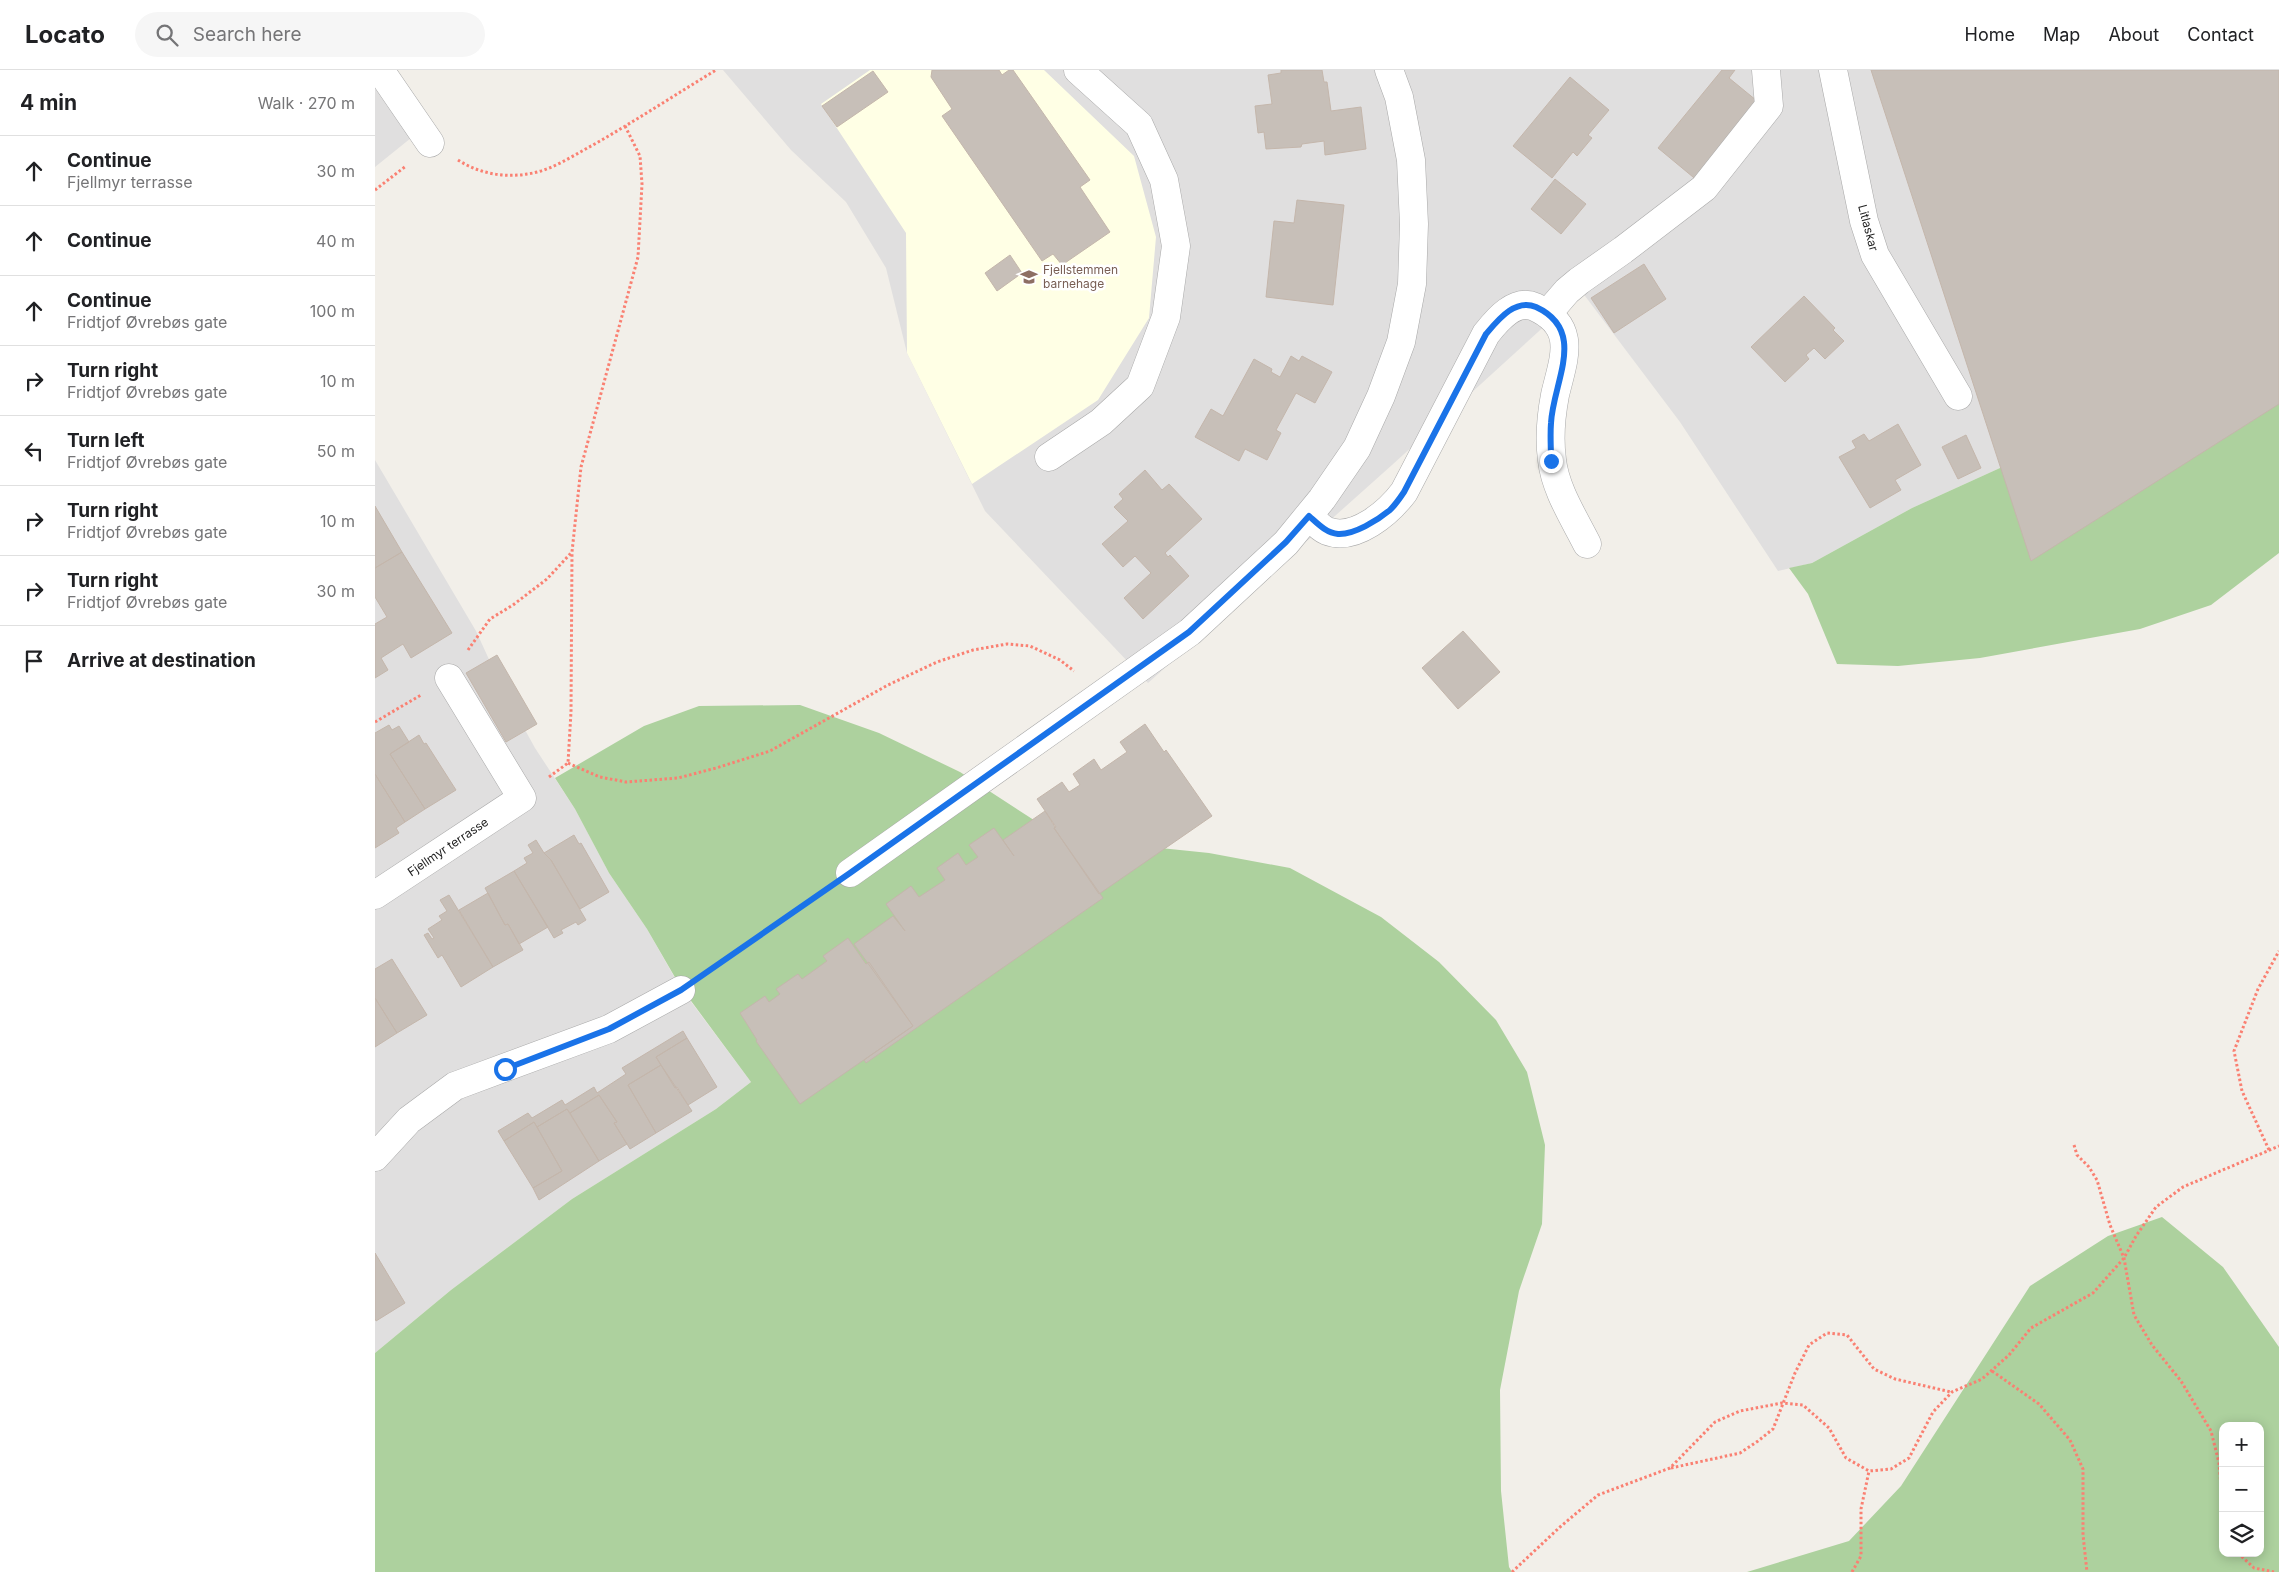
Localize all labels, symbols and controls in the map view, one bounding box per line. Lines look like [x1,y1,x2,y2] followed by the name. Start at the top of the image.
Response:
[135,12,485,57] search box
[25,20,105,49] text: Locato
[153,21,181,49] icon: search
[193,23,301,46] text: Search here
[1965,24,2015,45] text: Home
[2043,24,2080,45] text: Map
[2108,24,2159,45] text: About
[2187,24,2254,45] text: Contact
[20,90,77,115] text: 4 min
[258,93,355,113] text: Walk · 270 m
[67,149,152,172] text: Continue
[20,157,48,185] icon: ahead
[317,161,355,181] text: 30 m
[67,172,193,192] text: Fjellmyr terrasse
[1855,203,1882,253] street label: Litlaskar
[20,227,48,255] icon: ahead
[67,229,152,252] text: Continue
[316,231,355,251] text: 40 m
[1043,262,1118,291] place label: Fjellstemmen barnehage
[1019,267,1039,287] school or university icon: Fjellstemmen barnehage
[67,289,152,312] text: Continue
[20,297,48,325] icon: ahead
[310,301,355,321] text: 100 m
[67,312,227,332] text: Fridtjof Øvrebøs gate
[67,359,158,382] text: Turn right
[20,367,48,395] icon: right
[320,371,355,391] text: 10 m
[67,382,227,402] text: Fridtjof Øvrebøs gate
[67,429,145,452] text: Turn left
[20,437,48,465] icon: left
[317,441,355,461] text: 50 m
[1540,450,1563,473] route end
[67,452,227,472] text: Fridtjof Øvrebøs gate
[67,499,158,522] text: Turn right
[20,507,48,535] icon: right
[320,511,355,531] text: 10 m
[67,522,227,542] text: Fridtjof Øvrebøs gate
[67,569,158,592] text: Turn right
[20,577,48,605] icon: right
[317,581,355,601] text: 30 m
[67,592,227,612] text: Fridtjof Øvrebøs gate
[20,647,48,675] icon: arrive
[67,649,256,672] text: Arrive at destination
[404,814,491,879] street label: Fjellmyr terrasse
[494,1058,517,1081] route start
[2219,1422,2264,1557] map controls
[2219,1422,2264,1467] button: +
[2219,1467,2264,1512] button: −
[2219,1512,2264,1557] button: layers

